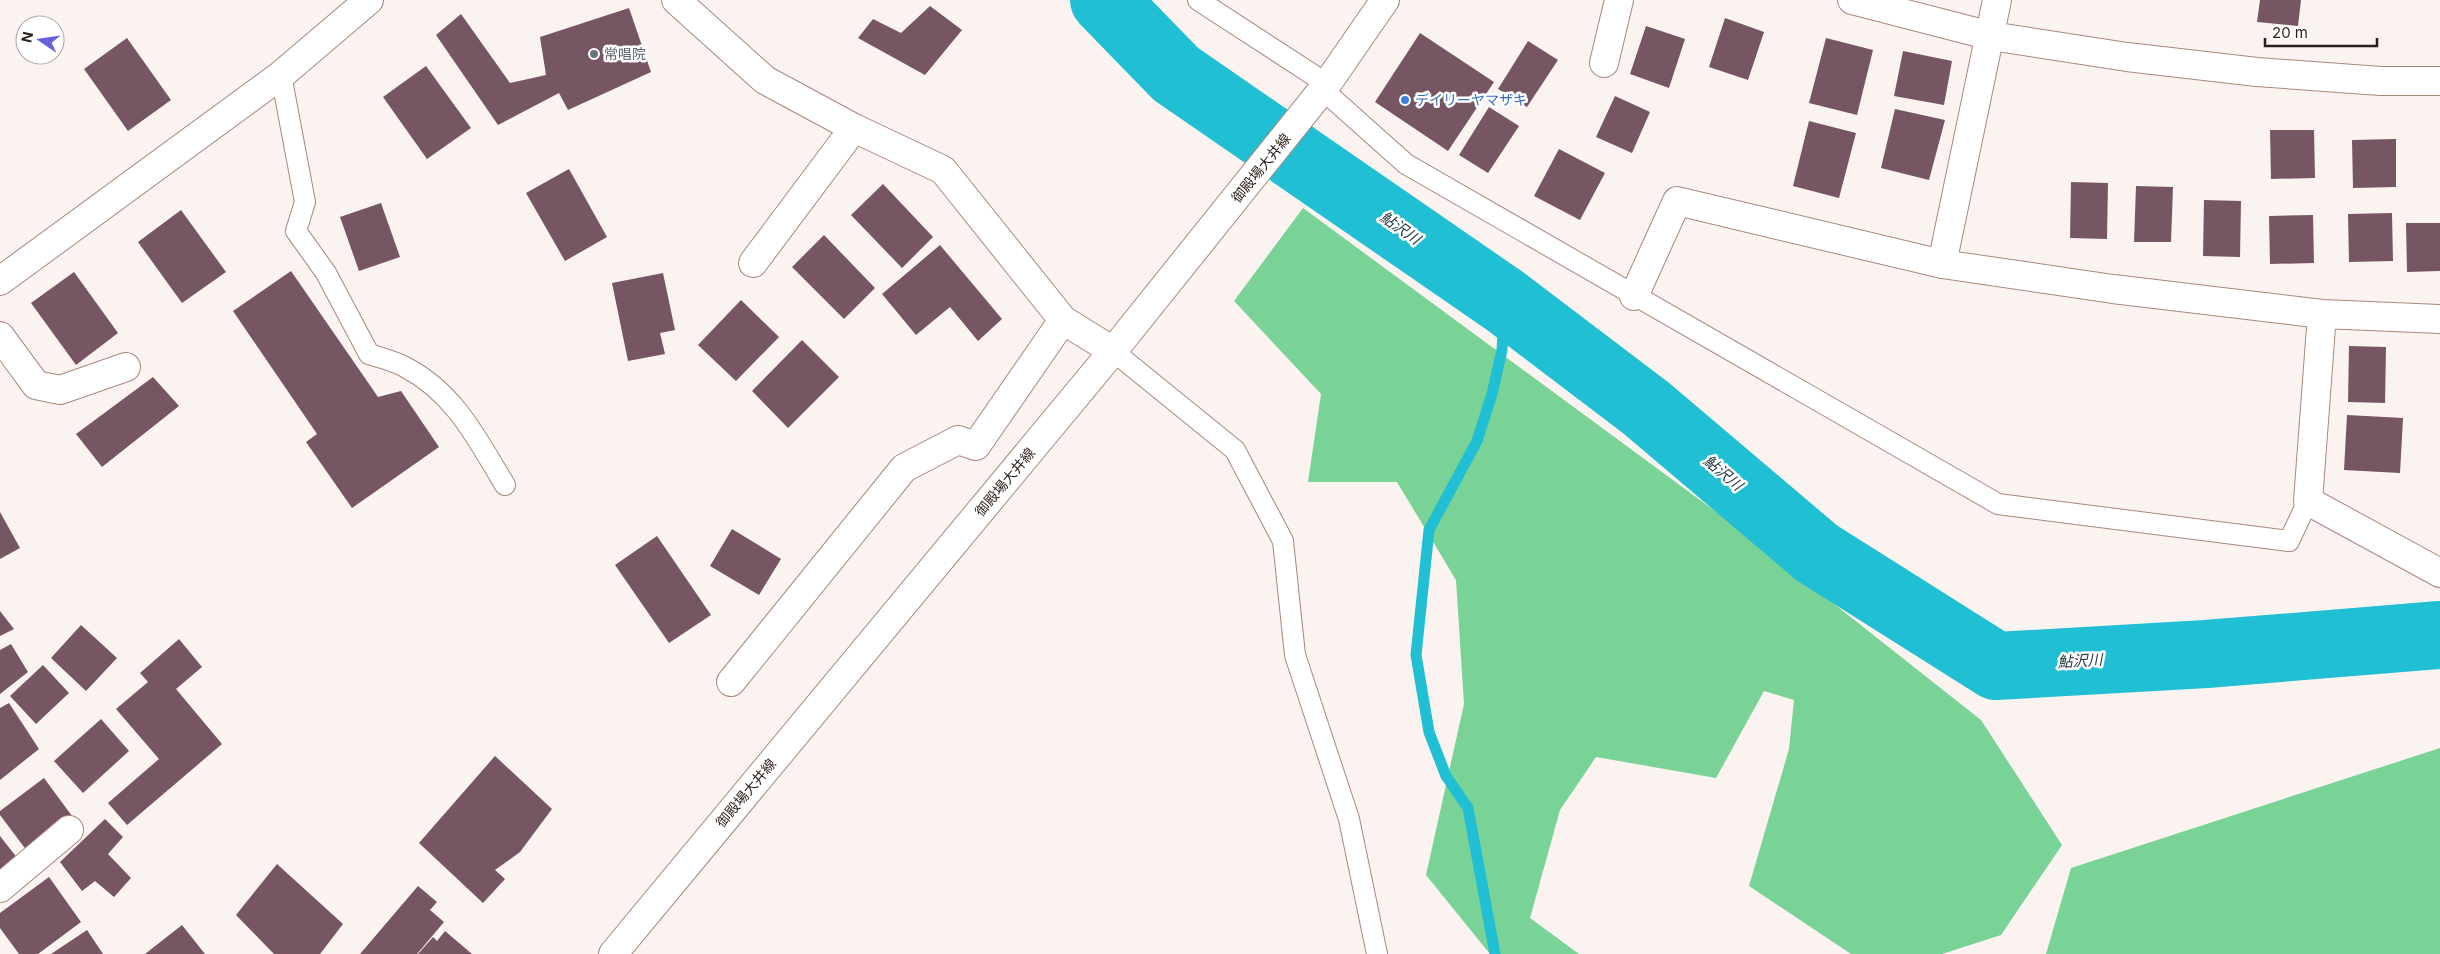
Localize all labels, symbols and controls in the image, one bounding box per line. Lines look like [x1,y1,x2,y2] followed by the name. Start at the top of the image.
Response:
[15,15,65,65] north arrow
[2265,15,2378,47] scale bar
[2272,23,2308,42] text: 20 m
[17,30,36,44] text: N
[604,45,646,62] place label: 常唱院
[588,48,600,60] marker: 常唱院
[1415,91,1527,108] place label: デイリーヤマザキ
[1399,94,1411,106] marker: デイリーヤマザキ
[1228,130,1294,206] street label: 御殿場大井線
[1376,207,1426,249] water label: 鮎沢川
[971,444,1038,519] street label: 御殿場大井線
[1700,451,1748,496] water label: 鮎沢川
[2057,650,2105,671] water label: 鮎沢川
[712,755,779,830] street label: 御殿場大井線

